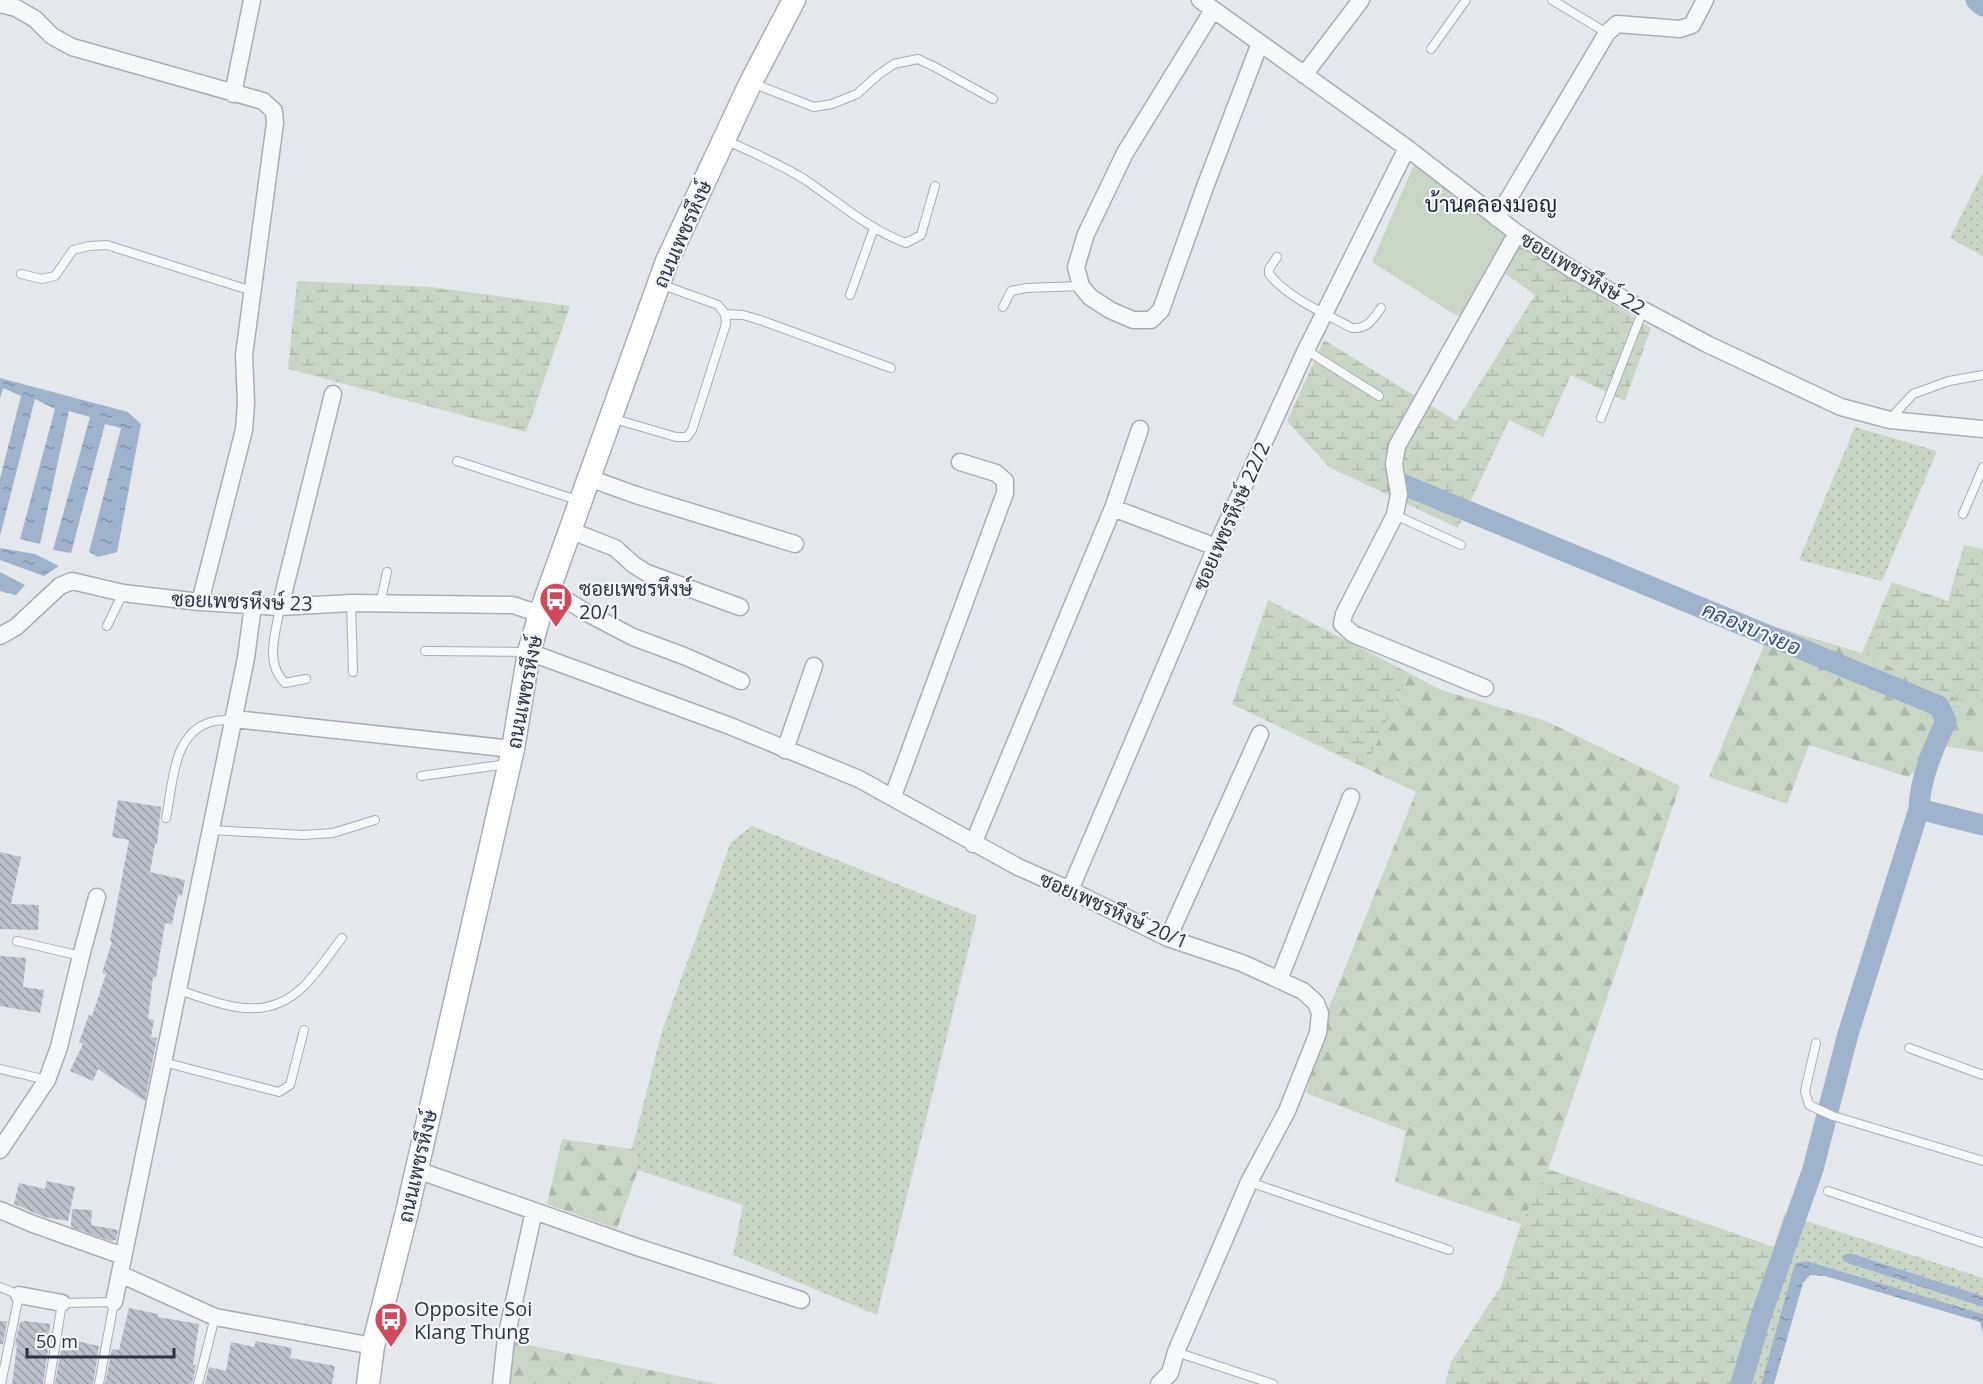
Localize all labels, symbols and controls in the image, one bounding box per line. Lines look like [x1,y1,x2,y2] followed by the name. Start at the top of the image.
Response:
[646,176,718,292] street label: ถนนเพชรหึงษ์
[1425,188,1557,218] district label: บ้านคลองมอญ
[1515,225,1651,321] street label: ซอยเพชรหึงษ์ 22
[1186,437,1276,595] street label: ซอยเพชรหึงษ์ 22/2
[579,575,693,625] place label: ซอยเพชรหึงษ์ 20/1
[538,581,574,628] bus stop icon: ซอยเพชรหึงษ์ 20/1
[171,585,313,617] street label: ซอยเพชรหึงษ์ 23
[1699,595,1805,661] water label: คลองบางยอ
[500,633,548,751] street label: ถนนเพชรหึงษ์
[1035,865,1193,955] street label: ซอยเพชรหึงษ์ 20/1
[391,1107,443,1225] street label: ถนนเพชรหึงษ์
[414,1295,532,1345] place label: Opposite Soi Klang Thung
[373,1301,409,1348] bus stop icon: Opposite Soi Klang Thung
[27,1321,174,1359] scale bar
[36,1329,78,1353] text: 50 m

